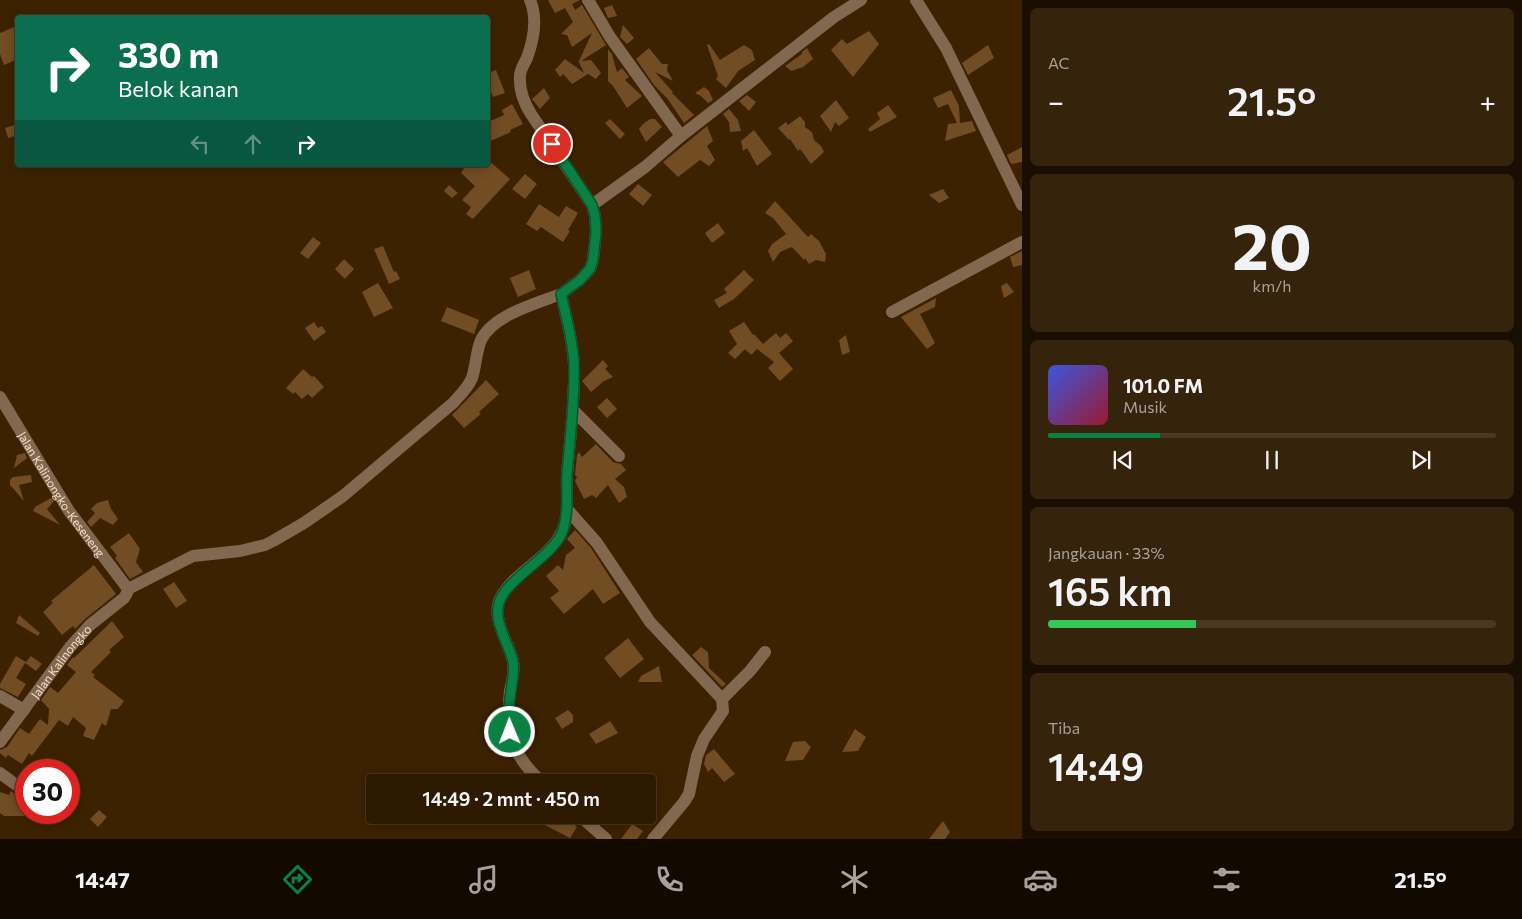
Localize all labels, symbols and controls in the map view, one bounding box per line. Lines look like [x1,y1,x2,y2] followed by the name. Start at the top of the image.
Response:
[118,32,219,75] text: 330 m
[35,35,100,100] icon: right
[1048,53,1070,72] text: AC
[118,75,239,102] text: Belok kanan
[1227,77,1316,124] text: 21.5°
[1048,84,1064,118] text: −
[1480,84,1496,118] text: +
[531,123,573,165] pin
[186,130,214,158] icon: left
[239,130,267,158] icon: ahead
[292,130,320,158] icon: right
[538,130,566,158] icon: arrive
[1232,204,1312,283] text: 20
[1253,276,1291,295] text: km/h
[1123,374,1203,397] text: 101.0 FM
[1123,397,1167,416] text: Musik
[15,429,108,560] street label: Jalan Kalinongko-Keseneng
[1109,446,1137,474] icon: previous
[1258,446,1286,474] icon: pause
[1407,446,1435,474] icon: next
[1048,543,1165,562] text: Jangkauan · 33%
[1048,567,1172,614] text: 165 km
[28,622,94,702] street label: Jalan Kalinongko
[483,705,535,757] position arrow
[1048,718,1080,737] text: Tiba
[1048,742,1144,789] text: 14:49
[15,759,80,824] speed limit sign: 30
[422,787,600,810] text: 14:49 · 2 mnt · 450 m
[280,862,315,897] icon: directions
[466,862,501,897] icon: music
[652,862,687,897] icon: phone
[837,862,872,897] icon: climate
[1023,862,1058,897] icon: car
[1209,862,1244,897] icon: filters
[75,866,130,893] text: 14:47
[1394,866,1447,893] text: 21.5°

